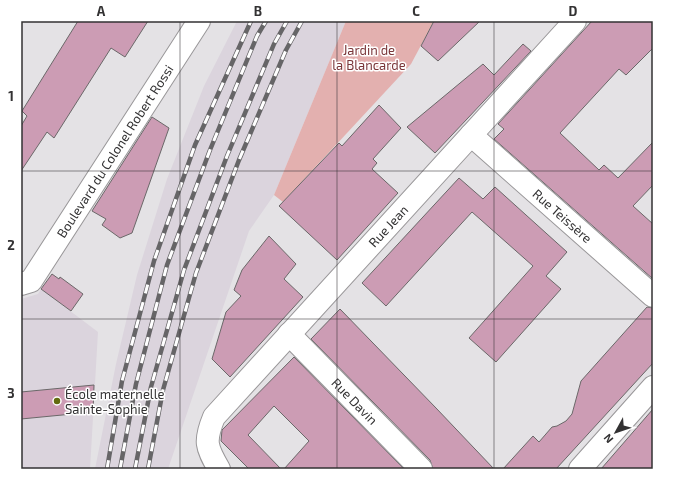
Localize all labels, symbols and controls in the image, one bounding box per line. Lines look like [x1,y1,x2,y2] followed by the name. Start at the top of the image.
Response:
[97,3,106,19] text: A
[254,3,262,19] text: B
[412,3,420,19] text: C
[569,3,578,19] text: D
[332,42,406,73] park label: Jardin de la Blancarde
[53,62,177,241] street label: Boulevard du Colonel Robert Rossi
[8,88,14,104] text: 1
[530,185,595,246] street label: Rue Teissère
[365,202,411,250] street label: Rue Jean
[7,237,15,253] text: 2
[328,375,381,428] street label: Rue Davin
[7,385,15,401] text: 3
[65,385,165,417] place label: École maternelle Sainte-Sophie
[52,396,62,406] marker: École maternelle Sainte-Sophie
[596,412,636,452] north arrow
[600,431,615,446] text: N

